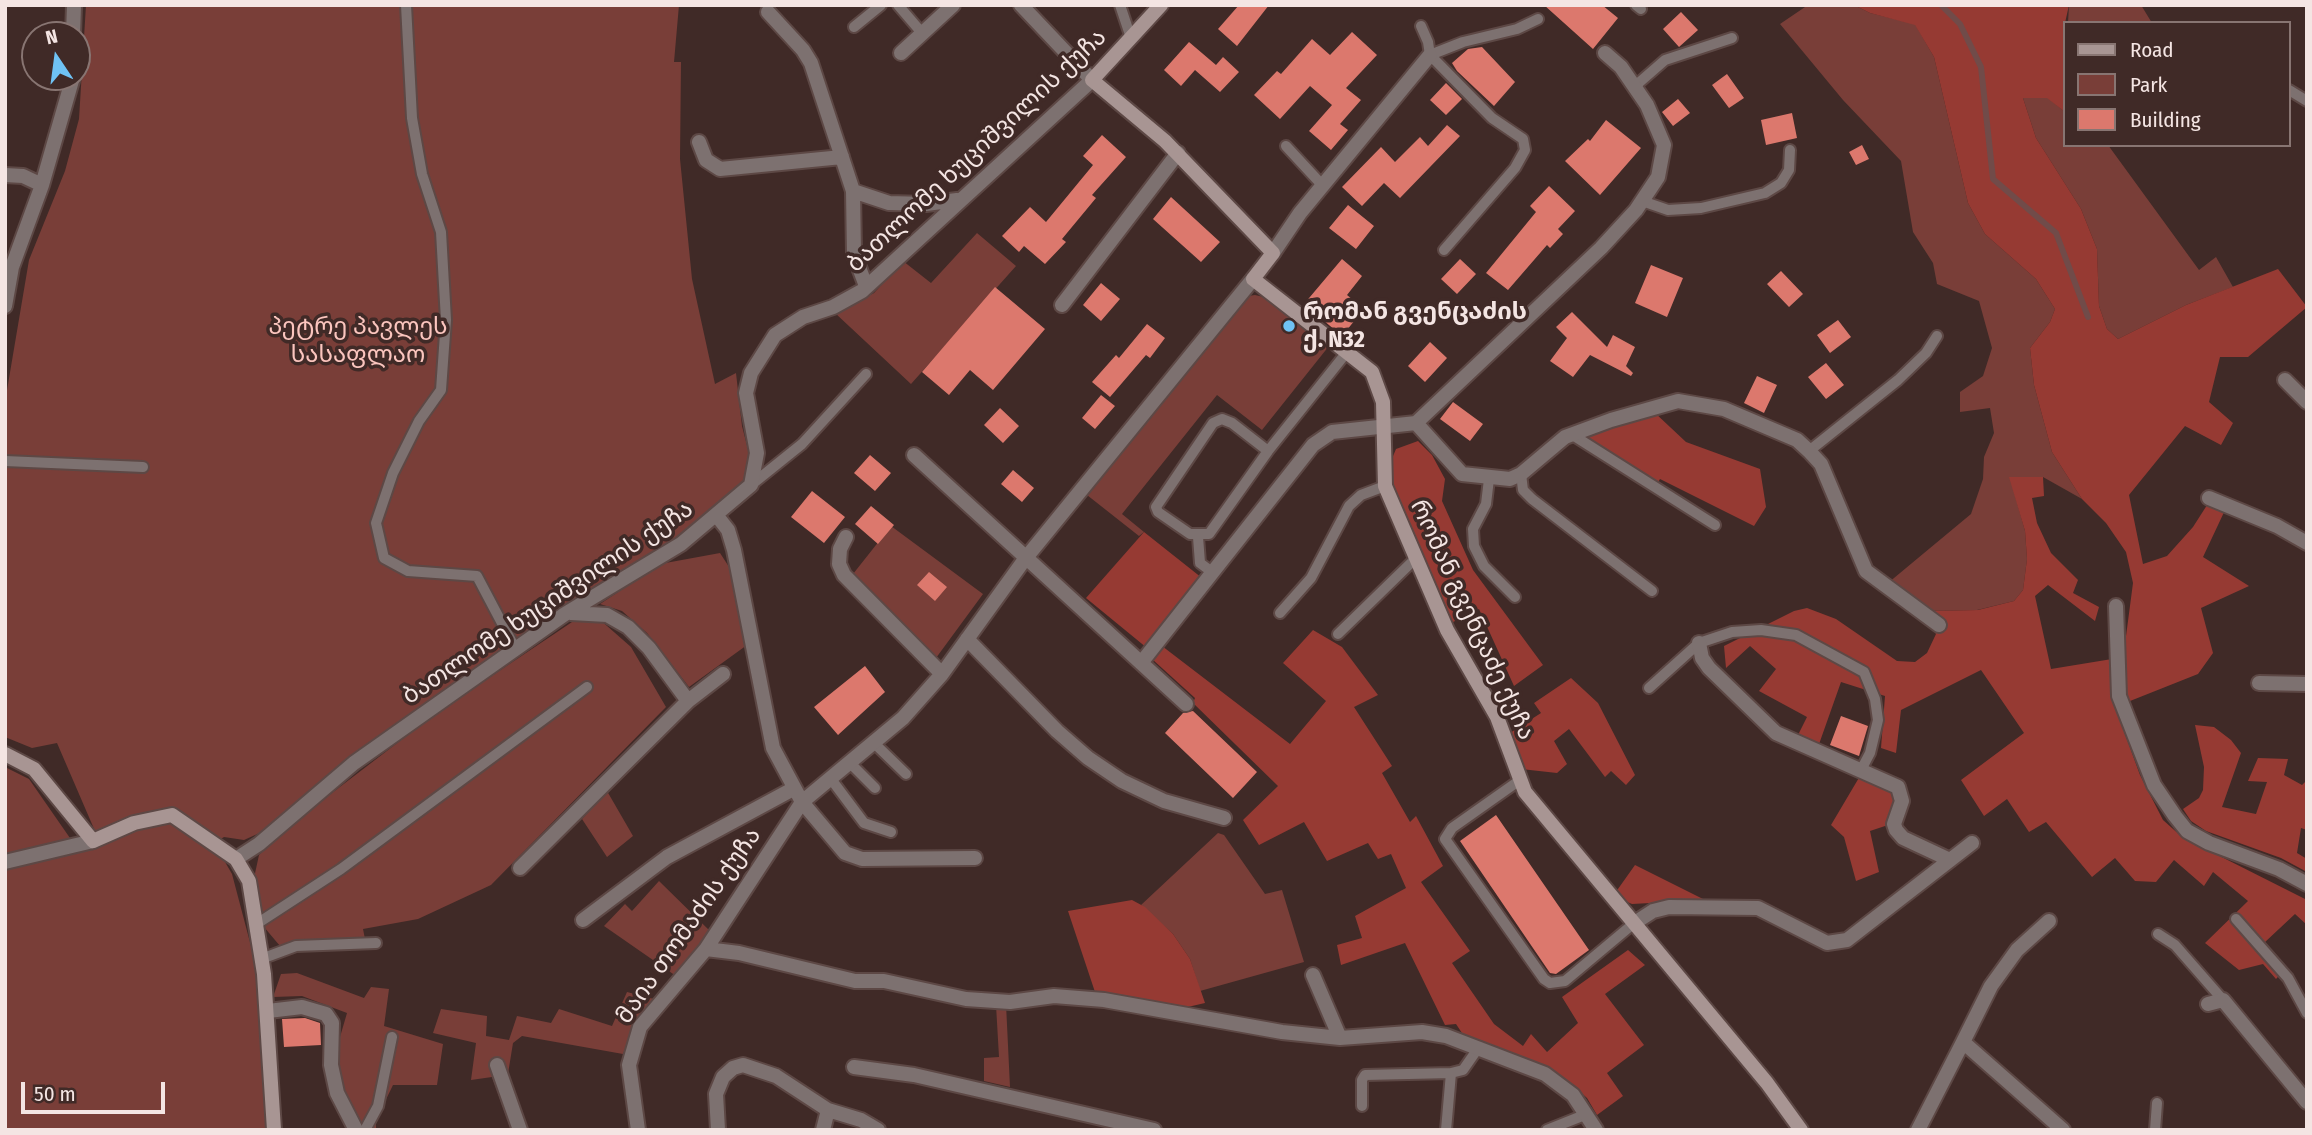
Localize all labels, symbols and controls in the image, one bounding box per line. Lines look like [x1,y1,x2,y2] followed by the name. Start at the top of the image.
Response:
[21,21,91,91] north arrow
[2064,21,2291,147] legend
[841,23,1113,279] street label: ბათლომე ხუციშვილის ქუჩა
[43,25,60,49] text: N
[2130,37,2174,63] text: Road
[2130,72,2167,98] text: Park
[2130,107,2201,133] text: Building
[1303,298,1527,354] place label: რომან გვენცაძის ქ. N32
[268,313,448,369] park label: პეტრე პავლეს სასაფლაო
[1281,318,1297,334] marker: რომან გვენცაძის ქ. N32
[397,495,699,711] street label: ბათლომე ხუციშვილის ქუჩა
[1404,495,1540,745] street label: რომან გვენცაძე ქუჩა
[610,822,768,1030] street label: მაია თომაძის ქუჩა
[24,1068,168,1112] scale bar
[34,1081,76,1107] text: 50 m

